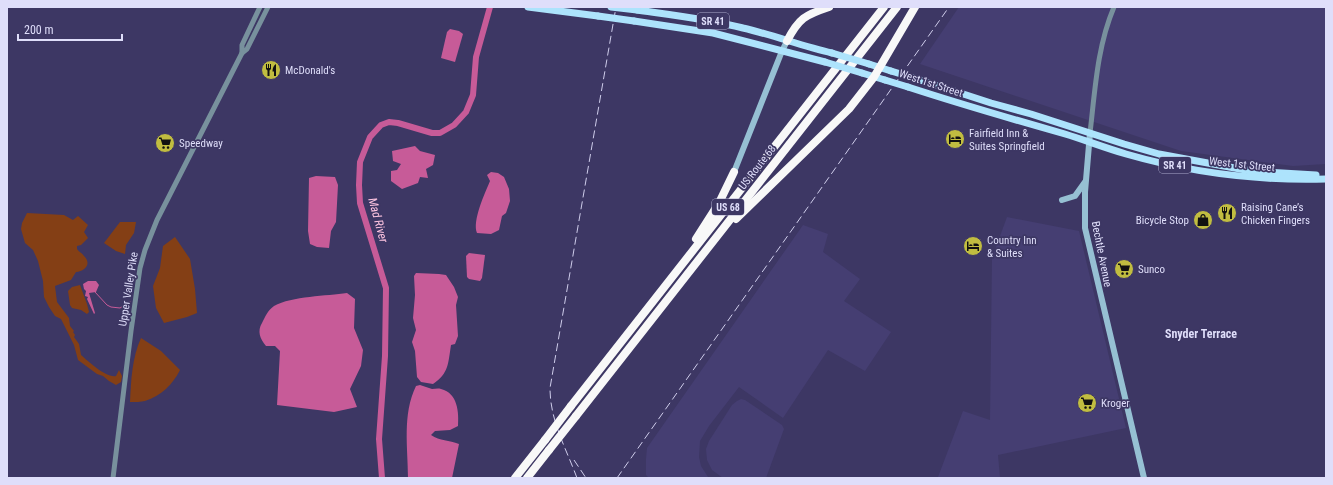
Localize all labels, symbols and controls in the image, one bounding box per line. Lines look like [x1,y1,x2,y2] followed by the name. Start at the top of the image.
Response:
[697,13,729,29] road number: SR 41
[18,16,122,42] scale bar
[24,23,54,37] text: 200 m
[260,59,282,81] restaurant icon: McDonald's
[285,64,335,77] place label: McDonald's
[897,67,964,100] street label: West 1st Street
[969,127,1045,153] place label: Fairfield Inn & Suites Springfield
[944,128,966,150] hotel icon: Fairfield Inn & Suites Springfield
[154,132,176,154] supermarket icon: Speedway
[179,137,223,150] place label: Speedway
[736,142,779,192] street label: US Route 68
[1208,155,1276,174] street label: West 1st Street
[1159,157,1191,173] road number: SR 41
[365,196,391,244] water label: Mad River
[712,199,744,215] road number: US 68
[1241,201,1310,227] place label: Raising Cane’s Chicken Fingers
[1216,202,1238,224] restaurant icon: Raising Cane’s Chicken Fingers
[1192,209,1214,231] shop icon: Bicycle Stop
[1136,214,1189,227] place label: Bicycle Stop
[1089,220,1114,288] street label: Bechtle Avenue
[987,234,1037,260] place label: Country Inn & Suites
[962,235,984,257] hotel icon: Country Inn & Suites
[116,251,141,327] street label: Upper Valley Pike
[1113,258,1135,280] supermarket icon: Sunco
[1138,263,1165,276] place label: Sunco
[1165,327,1237,341] district label: Snyder Terrace
[1076,392,1098,414] supermarket icon: Kroger
[1101,397,1130,410] place label: Kroger

